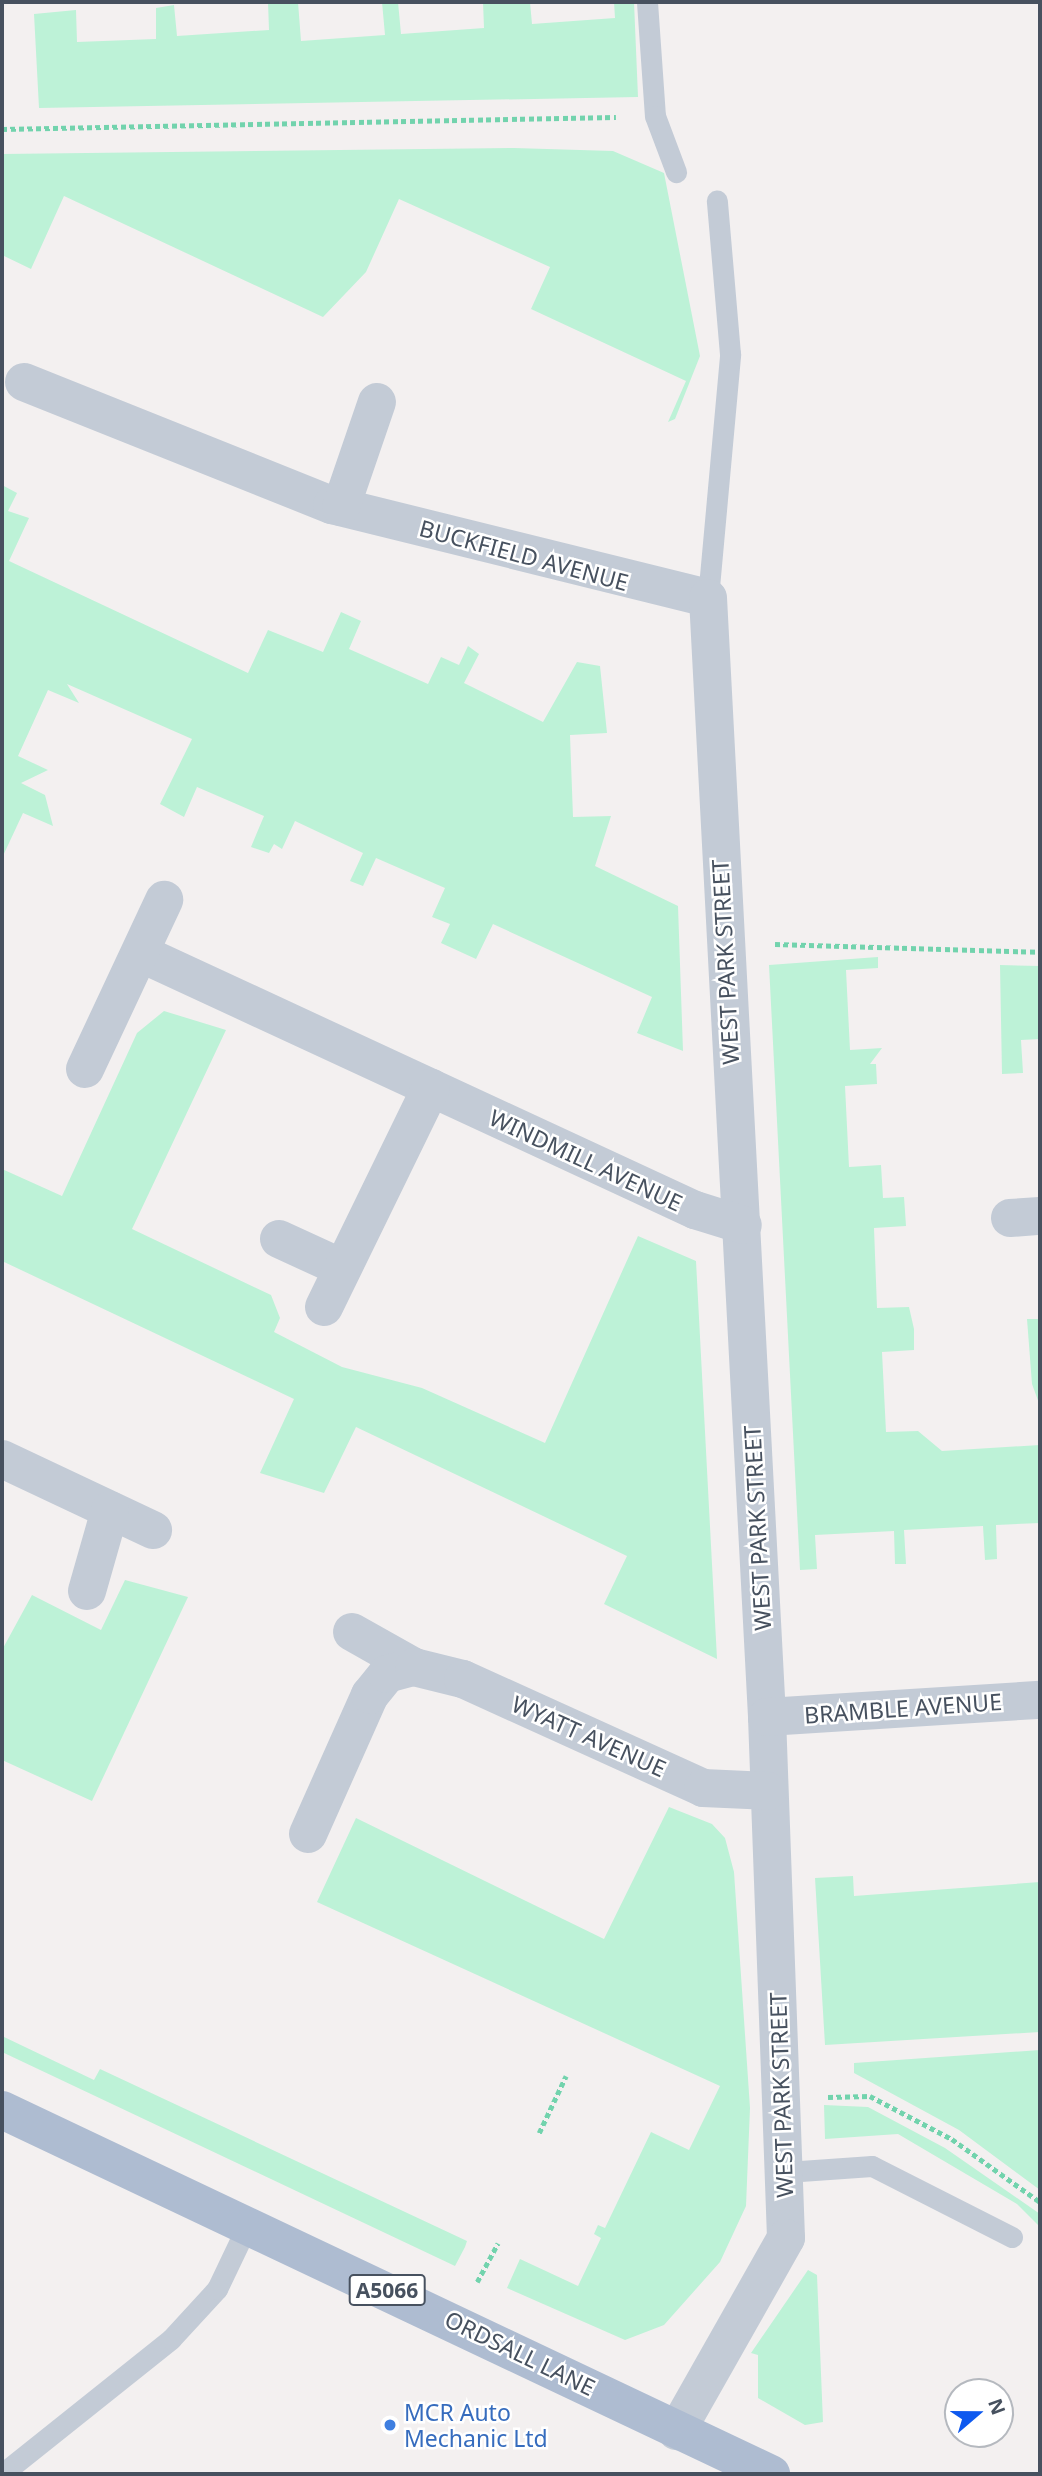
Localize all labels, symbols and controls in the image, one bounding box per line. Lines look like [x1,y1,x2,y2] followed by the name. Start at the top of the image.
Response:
[416,514,632,596] street label: BUCKFIELD AVENUE
[706,859,744,1065] street label: WEST PARK STREET
[485,1103,687,1217] street label: WINDMILL AVENUE
[738,1425,776,1631] street label: WEST PARK STREET
[803,1687,1003,1729] street label: BRAMBLE AVENUE
[508,1690,670,1782] street label: WYATT AVENUE
[764,1992,798,2198] street label: WEST PARK STREET
[348,2272,426,2308] road number: A5066
[440,2305,600,2401] street label: ORDSALL LANE
[944,2378,1014,2448] north arrow
[982,2395,1012,2418] text: N
[404,2398,548,2452] place label: MCR Auto Mechanic Ltd
[382,2417,398,2433] marker: MCR Auto Mechanic Ltd

